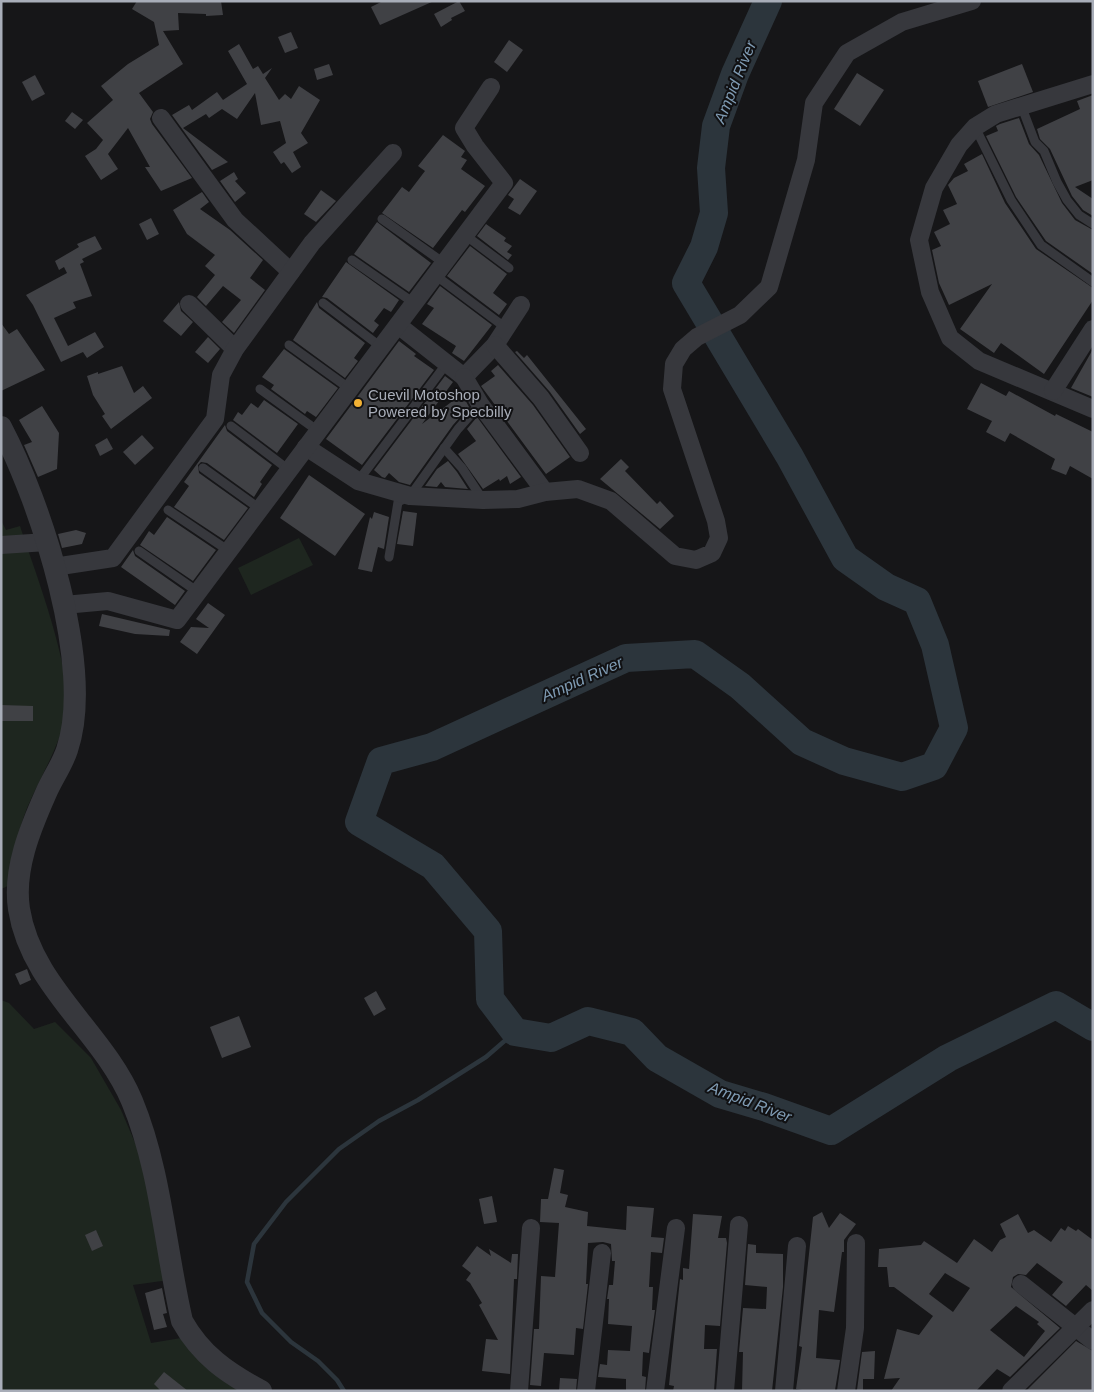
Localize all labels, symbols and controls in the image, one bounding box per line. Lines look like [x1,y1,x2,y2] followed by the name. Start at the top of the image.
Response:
[710,38,759,127] water label: Ampid River
[368,386,512,420] place label: Cuevil Motoshop Powered by Specbilly
[352,397,364,409] marker: Cuevil Motoshop Powered by Specbilly
[538,653,626,705] water label: Ampid River
[705,1078,794,1126] water label: Ampid River

